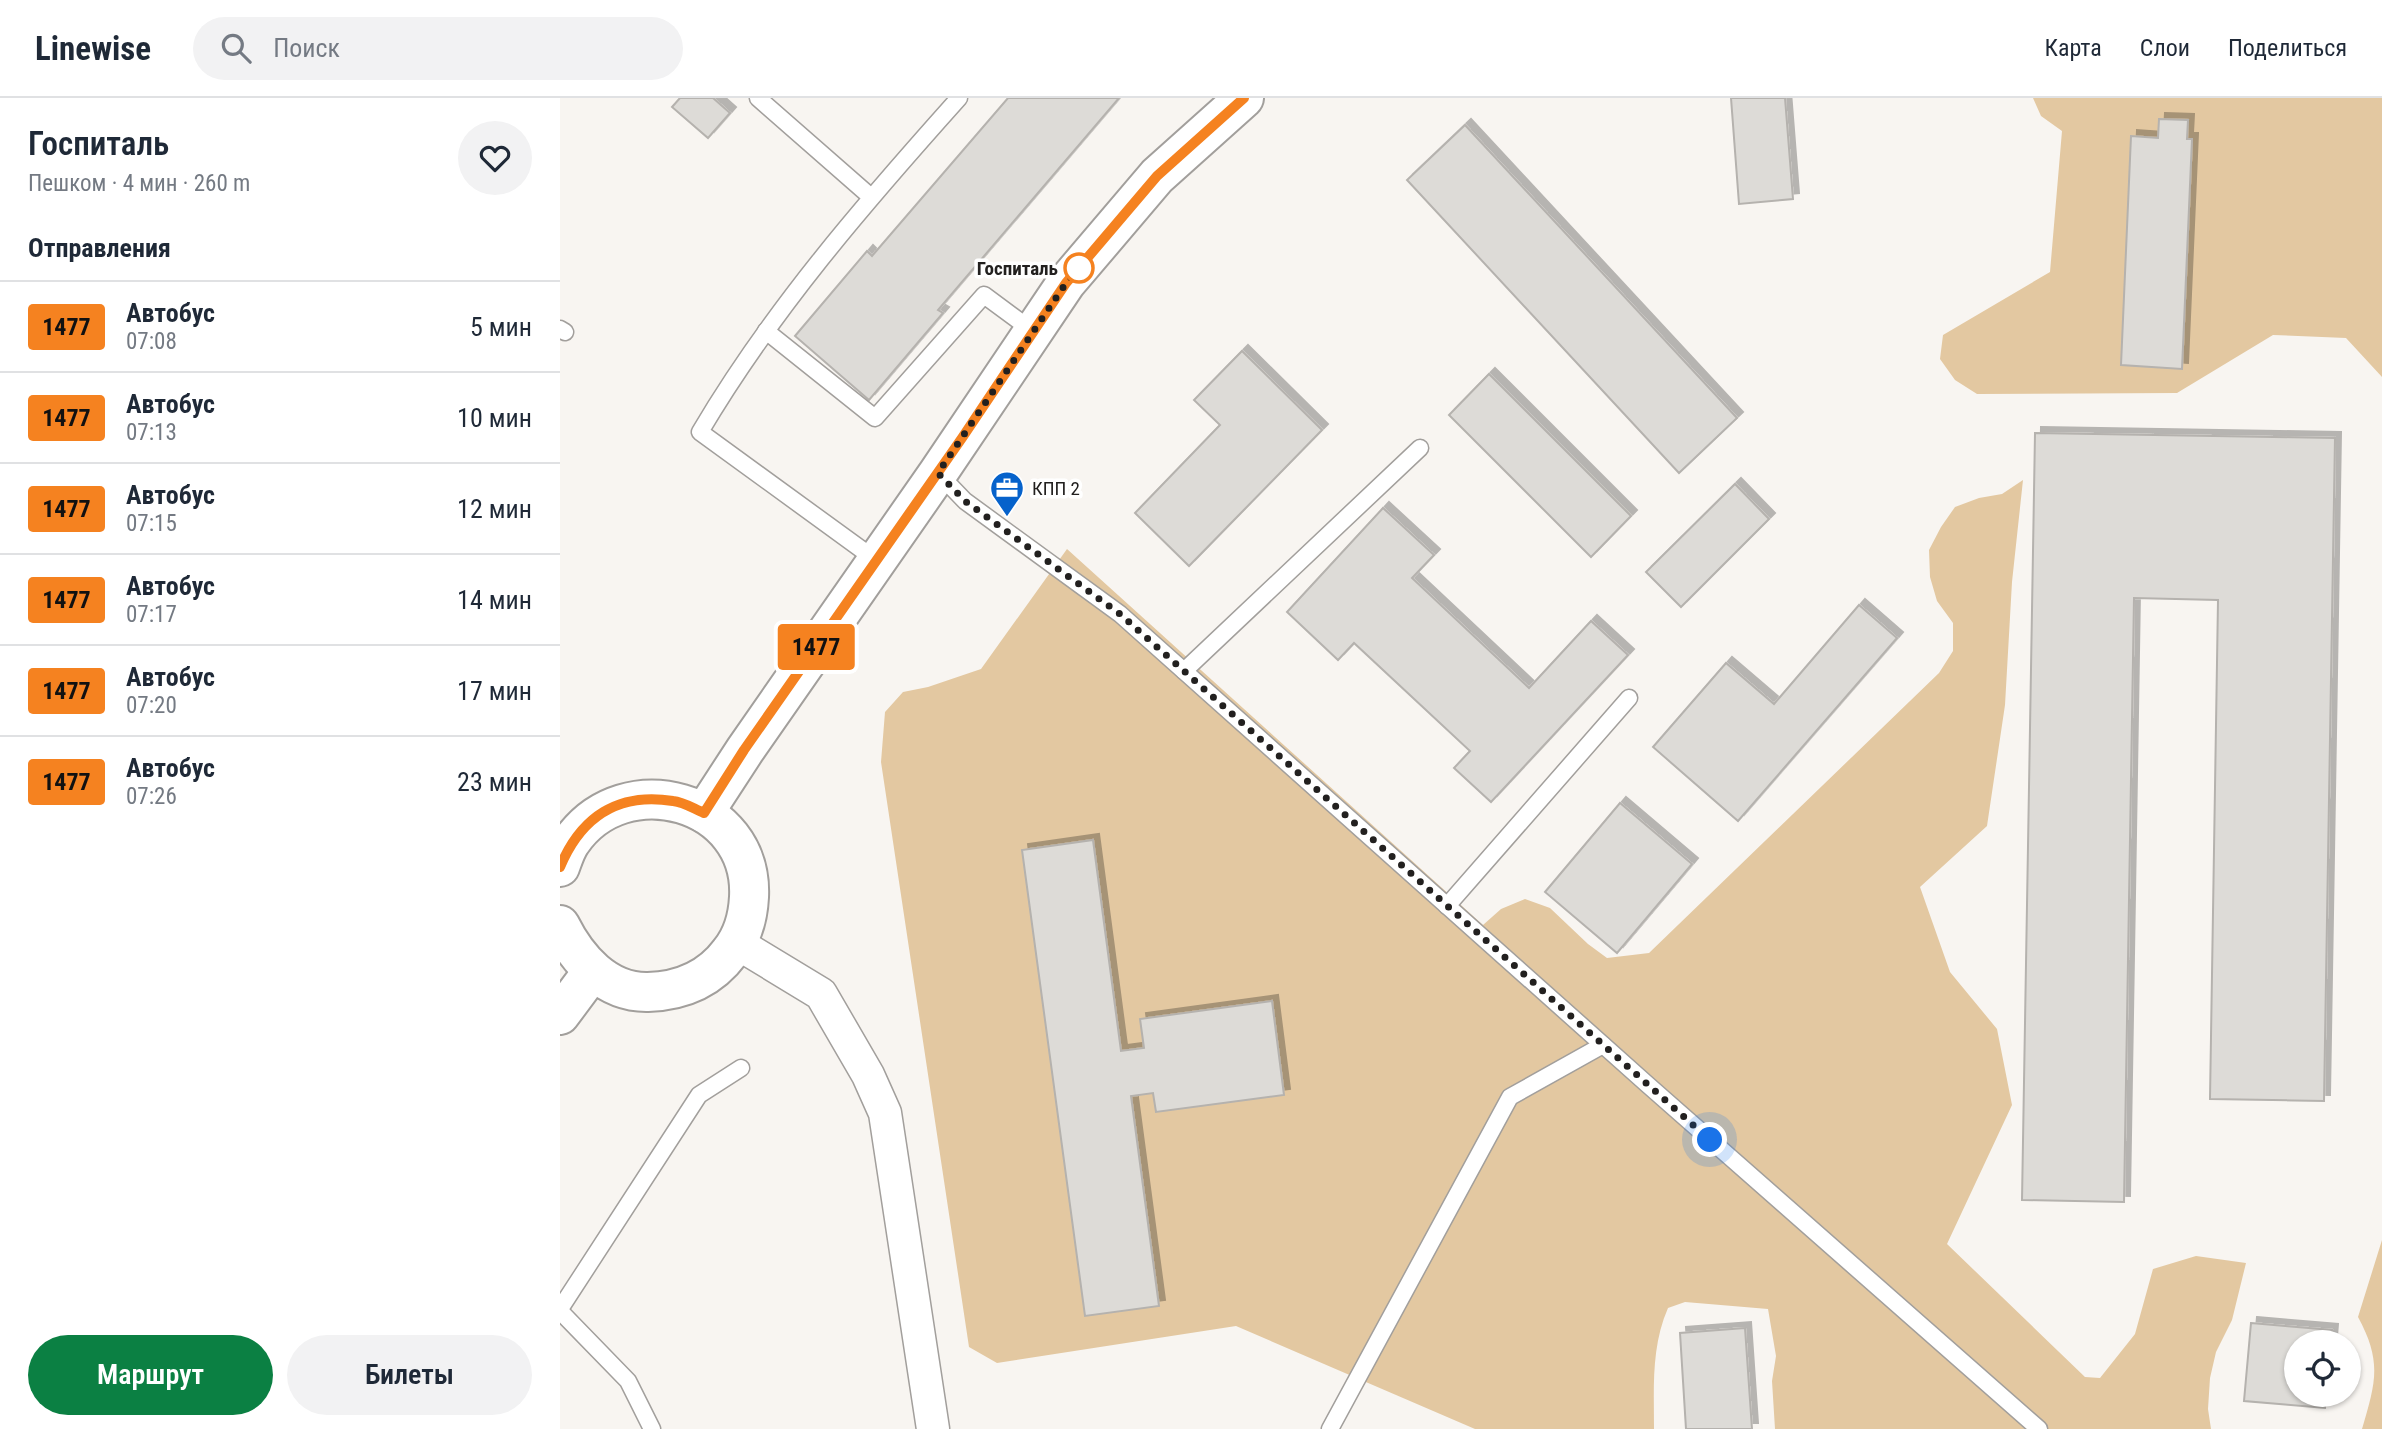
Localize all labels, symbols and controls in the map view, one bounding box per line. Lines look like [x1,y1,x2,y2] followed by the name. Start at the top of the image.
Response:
[193,17,683,80] search box
[35,29,151,68] text: Linewise
[217,29,255,67] icon: search
[273,33,340,63] text: Поиск
[2044,34,2102,62] text: Карта
[2140,34,2190,62] text: Слои
[2228,34,2347,62] text: Поделиться
[458,121,532,195] button: heart
[28,124,169,163] text: Госпиталь
[28,170,250,197] text: Пешком · 4 мин · 260 m
[28,233,171,263] text: Отправления
[1064,253,1094,283] marker: Госпиталь
[977,257,1058,280] place label: Госпиталь
[126,298,215,328] text: Автобус
[470,312,532,342] text: 5 мин
[42,313,91,341] text: 1477
[126,328,177,355] text: 07:08
[126,389,215,419] text: Автобус
[457,403,532,433] text: 10 мин
[42,404,91,432] text: 1477
[126,419,177,446] text: 07:13
[988,469,1026,518] office icon: КПП 2
[1032,477,1080,500] place label: КПП 2
[126,480,215,510] text: Автобус
[457,494,532,524] text: 12 мин
[42,495,91,523] text: 1477
[126,510,177,537] text: 07:15
[126,571,215,601] text: Автобус
[457,585,532,615] text: 14 мин
[42,586,91,614] text: 1477
[126,601,177,628] text: 07:17
[767,624,865,670] line badge: 1477
[792,633,840,661] text: 1477
[126,662,215,692] text: Автобус
[457,676,532,706] text: 17 мин
[42,677,91,705] text: 1477
[126,692,177,719] text: 07:20
[126,753,215,783] text: Автобус
[457,767,532,797] text: 23 мин
[42,768,91,796] text: 1477
[126,783,177,810] text: 07:26
[1692,1122,1727,1157] your location
[2284,1330,2361,1407] map controls
[2284,1330,2361,1407] button: locate
[28,1335,273,1415] button: Маршрут
[287,1335,532,1415] button: Билеты

